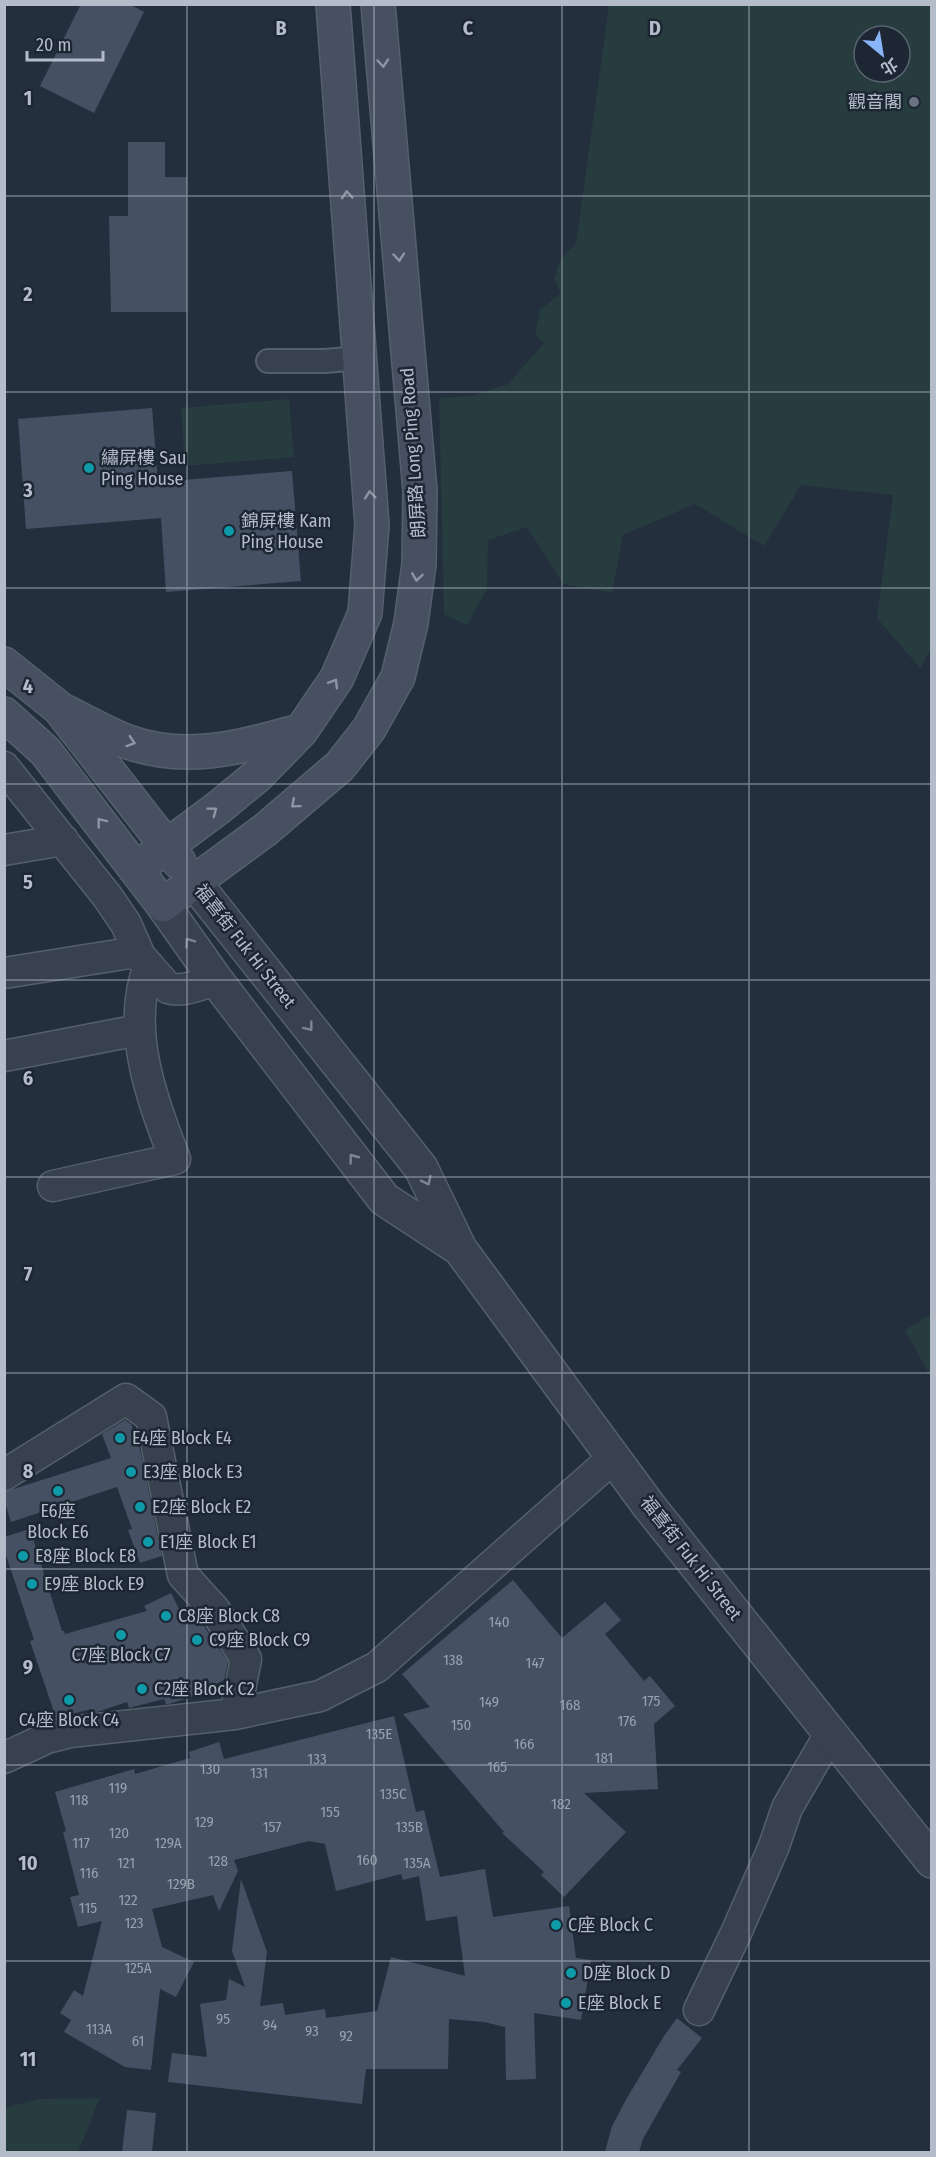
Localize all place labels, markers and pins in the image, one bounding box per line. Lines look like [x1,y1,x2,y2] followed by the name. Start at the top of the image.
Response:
[848,91,902,113] place label: 觀音閣
[907,95,921,109] marker: 觀音閣
[101,447,186,490] place label: 繡屏樓 Sau Ping House
[82,461,96,475] marker: 繡屏樓 Sau Ping House
[241,510,331,553] place label: 錦屏樓 Kam Ping House
[222,524,236,538] marker: 錦屏樓 Kam Ping House
[132,1427,232,1449] place label: E4座 Block E4
[113,1431,127,1445] marker: E4座 Block E4
[143,1461,243,1483] place label: E3座 Block E3
[124,1465,138,1479] marker: E3座 Block E3
[51,1484,65,1498] marker: E6座 Block E6
[152,1496,251,1518] place label: E2座 Block E2
[27,1500,89,1543] place label: E6座 Block E6
[133,1500,147,1514] marker: E2座 Block E2
[160,1531,257,1553] place label: E1座 Block E1
[141,1535,155,1549] marker: E1座 Block E1
[35,1545,136,1567] place label: E8座 Block E8
[16,1549,30,1563] marker: E8座 Block E8
[44,1573,144,1595] place label: E9座 Block E9
[25,1577,39,1591] marker: E9座 Block E9
[178,1605,280,1627] place label: C8座 Block C8
[159,1609,173,1623] marker: C8座 Block C8
[114,1628,128,1642] marker: C7座 Block C7
[209,1629,310,1651] place label: C9座 Block C9
[190,1633,204,1647] marker: C9座 Block C9
[71,1644,171,1666] place label: C7座 Block C7
[154,1678,255,1700] place label: C2座 Block C2
[135,1682,149,1696] marker: C2座 Block C2
[62,1693,76,1707] marker: C4座 Block C4
[19,1709,119,1731] place label: C4座 Block C4
[568,1914,653,1936] place label: C座 Block C
[549,1918,563,1932] marker: C座 Block C
[583,1962,670,1984] place label: D座 Block D
[564,1966,578,1980] marker: D座 Block D
[578,1992,661,2014] place label: E座 Block E
[559,1996,573,2010] marker: E座 Block E

